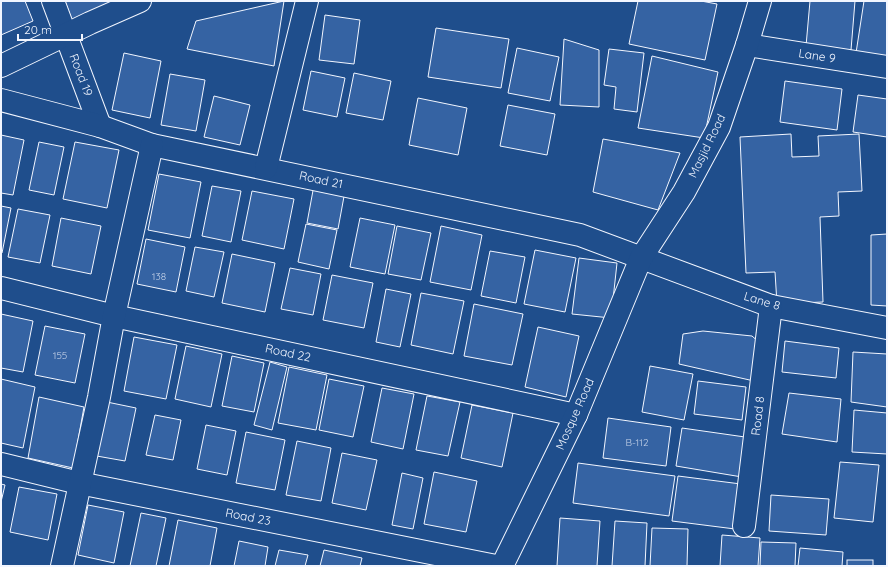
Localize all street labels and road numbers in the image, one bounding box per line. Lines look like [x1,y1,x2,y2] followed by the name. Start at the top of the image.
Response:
[797,45,837,66] street label: Lane 9
[67,52,96,98] street label: Road 19
[685,112,728,180] street label: Masjid Road
[298,168,344,191] street label: Road 21
[742,288,782,313] street label: Lane 8
[264,340,313,365] street label: Road 22
[552,376,597,452] street label: Mosque Road
[748,395,767,436] street label: Road 8
[224,505,272,528] street label: Road 23

